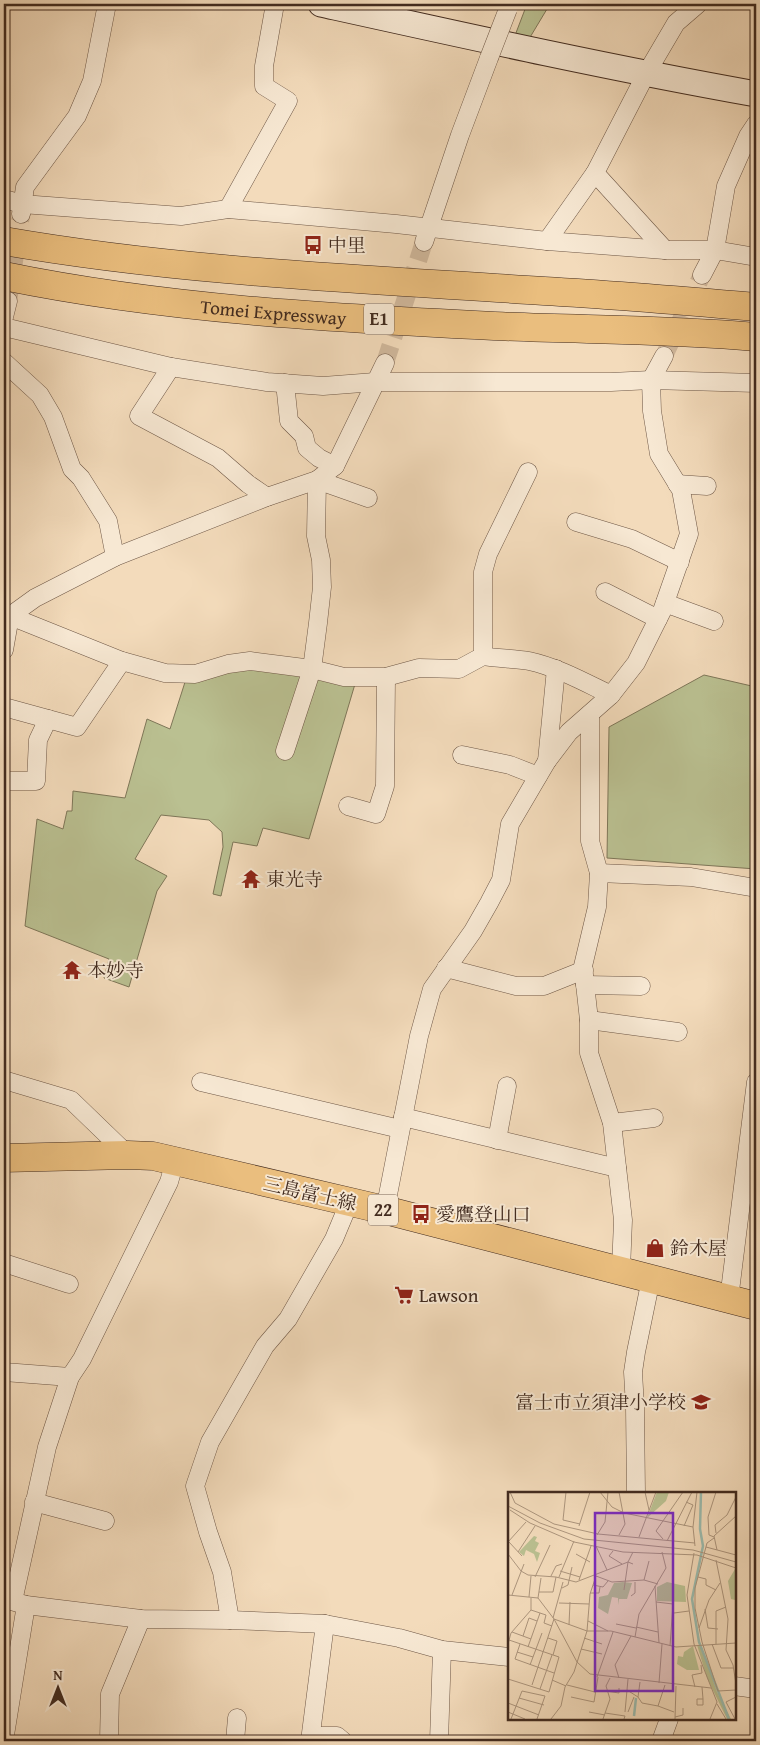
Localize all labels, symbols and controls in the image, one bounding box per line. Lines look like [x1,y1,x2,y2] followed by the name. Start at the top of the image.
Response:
[328,231,366,259] place label: 中里
[302,234,324,256] bus stop icon: 中里
[199,292,348,332] street label: Tomei Expressway
[364,304,394,334] road number: E1
[266,865,323,893] place label: 東光寺
[240,868,262,890] temple icon: 東光寺
[87,956,144,984] place label: 本妙寺
[61,959,83,981] temple icon: 本妙寺
[261,1169,359,1217] street label: 三島富士線
[368,1194,398,1226] road number: 22
[436,1200,531,1228] place label: 愛鷹登山口
[410,1203,432,1225] bus stop icon: 愛鷹登山口
[670,1234,727,1262] place label: 鈴木屋
[644,1237,666,1259] shop icon: 鈴木屋
[419,1281,479,1309] place label: Lawson
[393,1284,415,1306] supermarket icon: Lawson
[515,1388,686,1416] place label: 富士市立須津小学校
[690,1391,712,1413] school or university icon: 富士市立須津小学校
[508,1492,735,1720] inset map
[32,1662,82,1712] north arrow
[53,1665,63,1685] text: N

